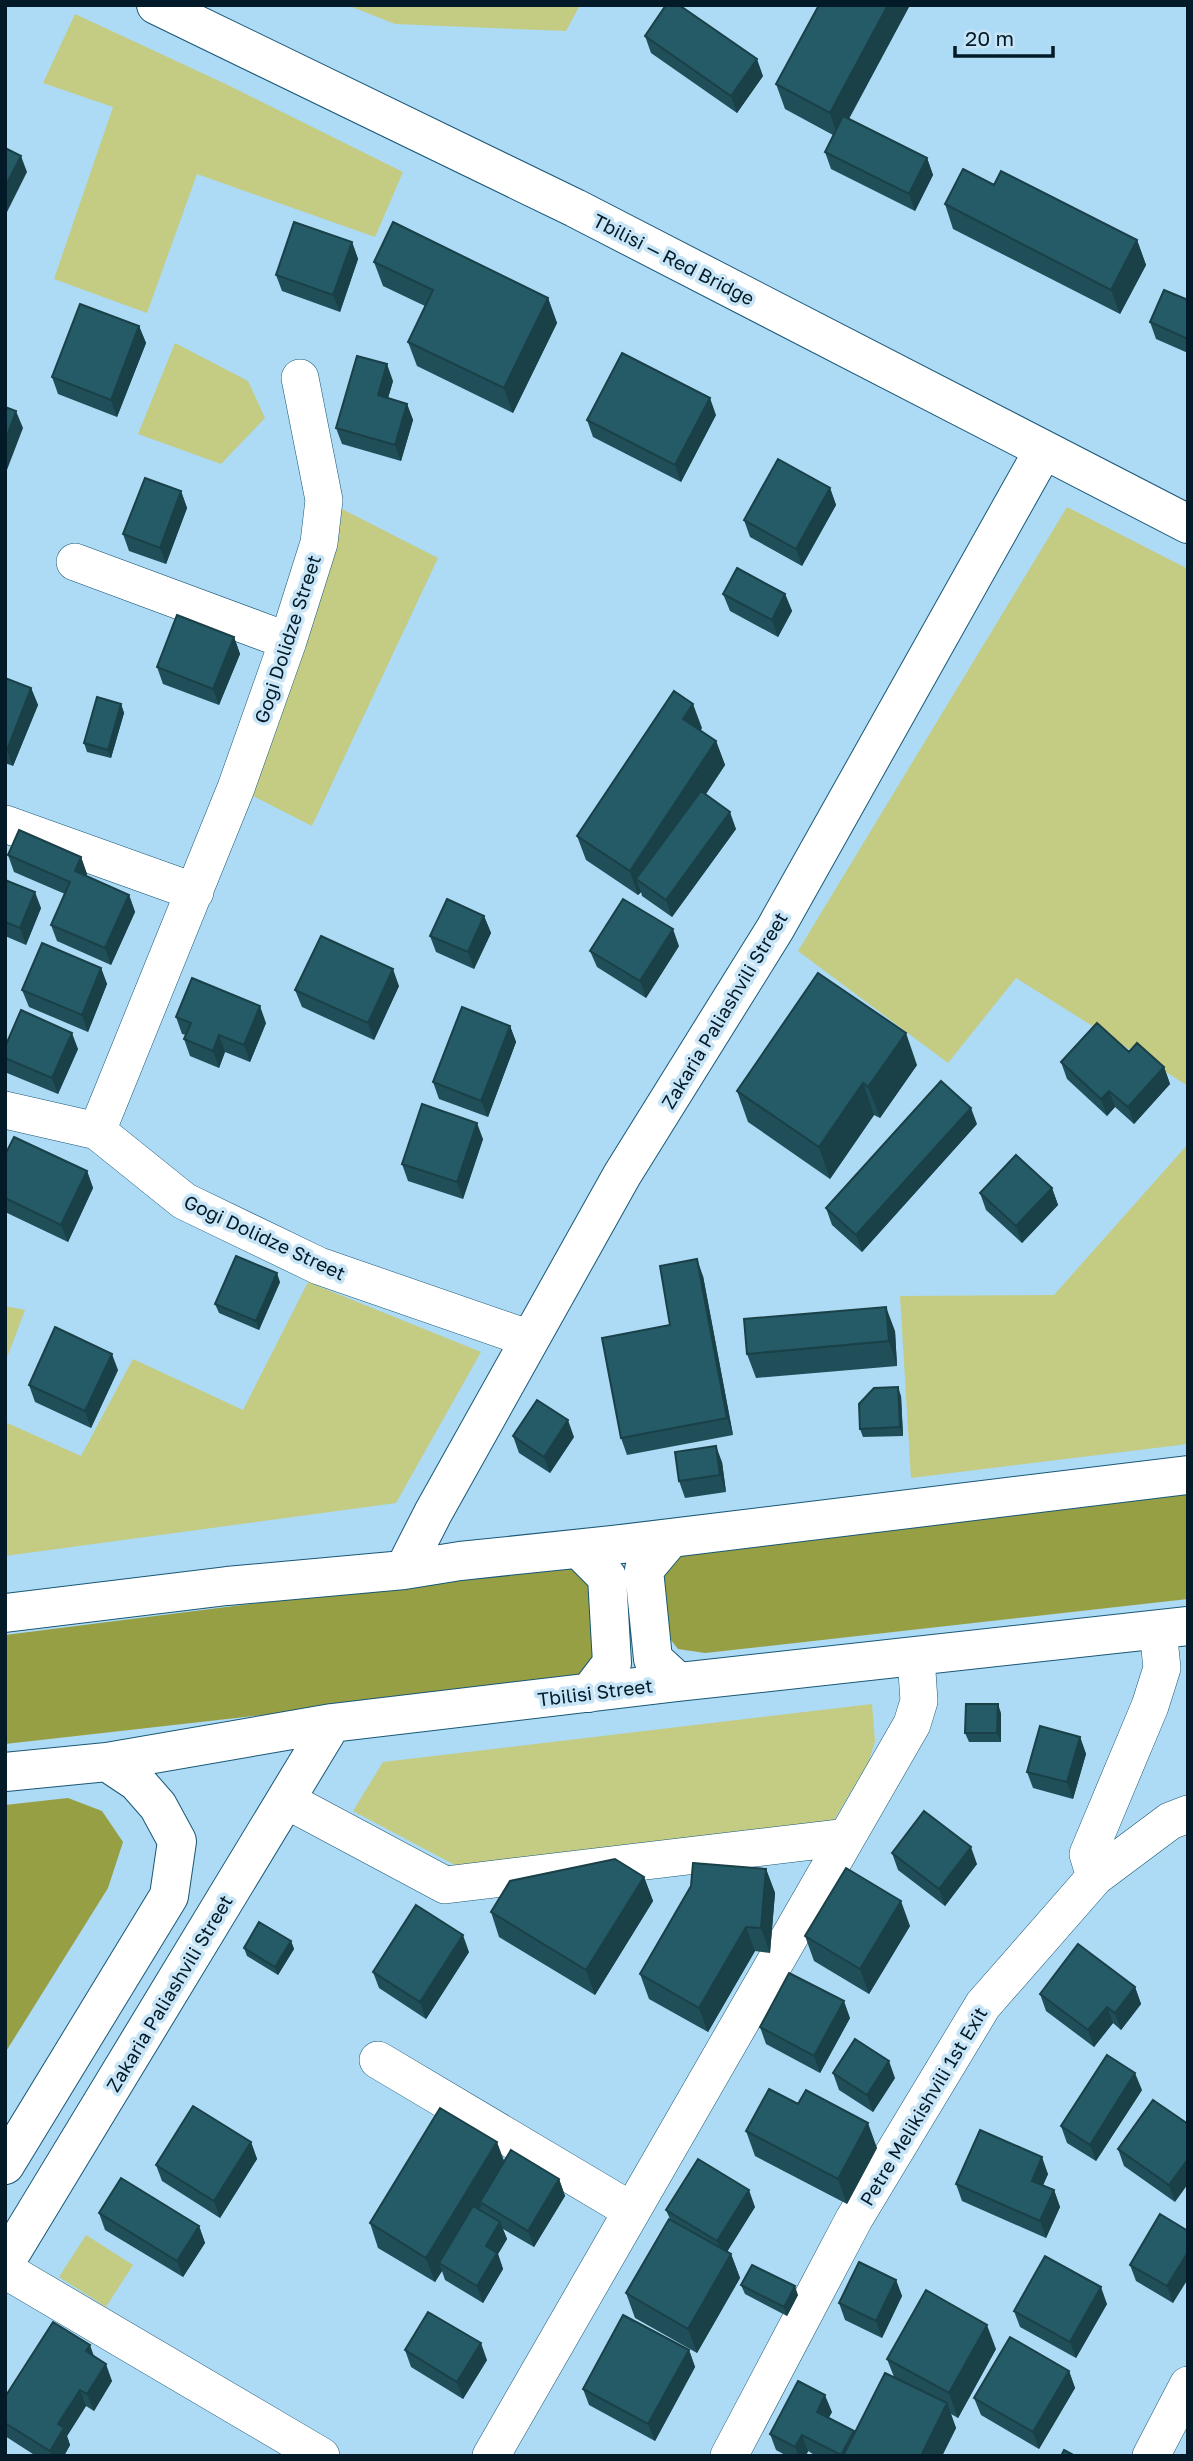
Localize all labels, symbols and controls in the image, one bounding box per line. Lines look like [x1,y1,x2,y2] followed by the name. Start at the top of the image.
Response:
[955,14,1053,58] scale bar
[965,25,1014,51] text: 20 m
[589,208,759,310] street label: Tbilisi — Red Bridge
[249,552,325,726] street label: Gogi Dolidze Street
[656,907,792,1113] street label: Zakaria Paliashvili Street
[181,1189,349,1285] street label: Gogi Dolidze Street
[536,1674,654,1710] street label: Tbilisi Street
[101,1890,237,2096] street label: Zakaria Paliashvili Street
[855,2003,991,2209] street label: Petre Melikishvili 1st Exit

